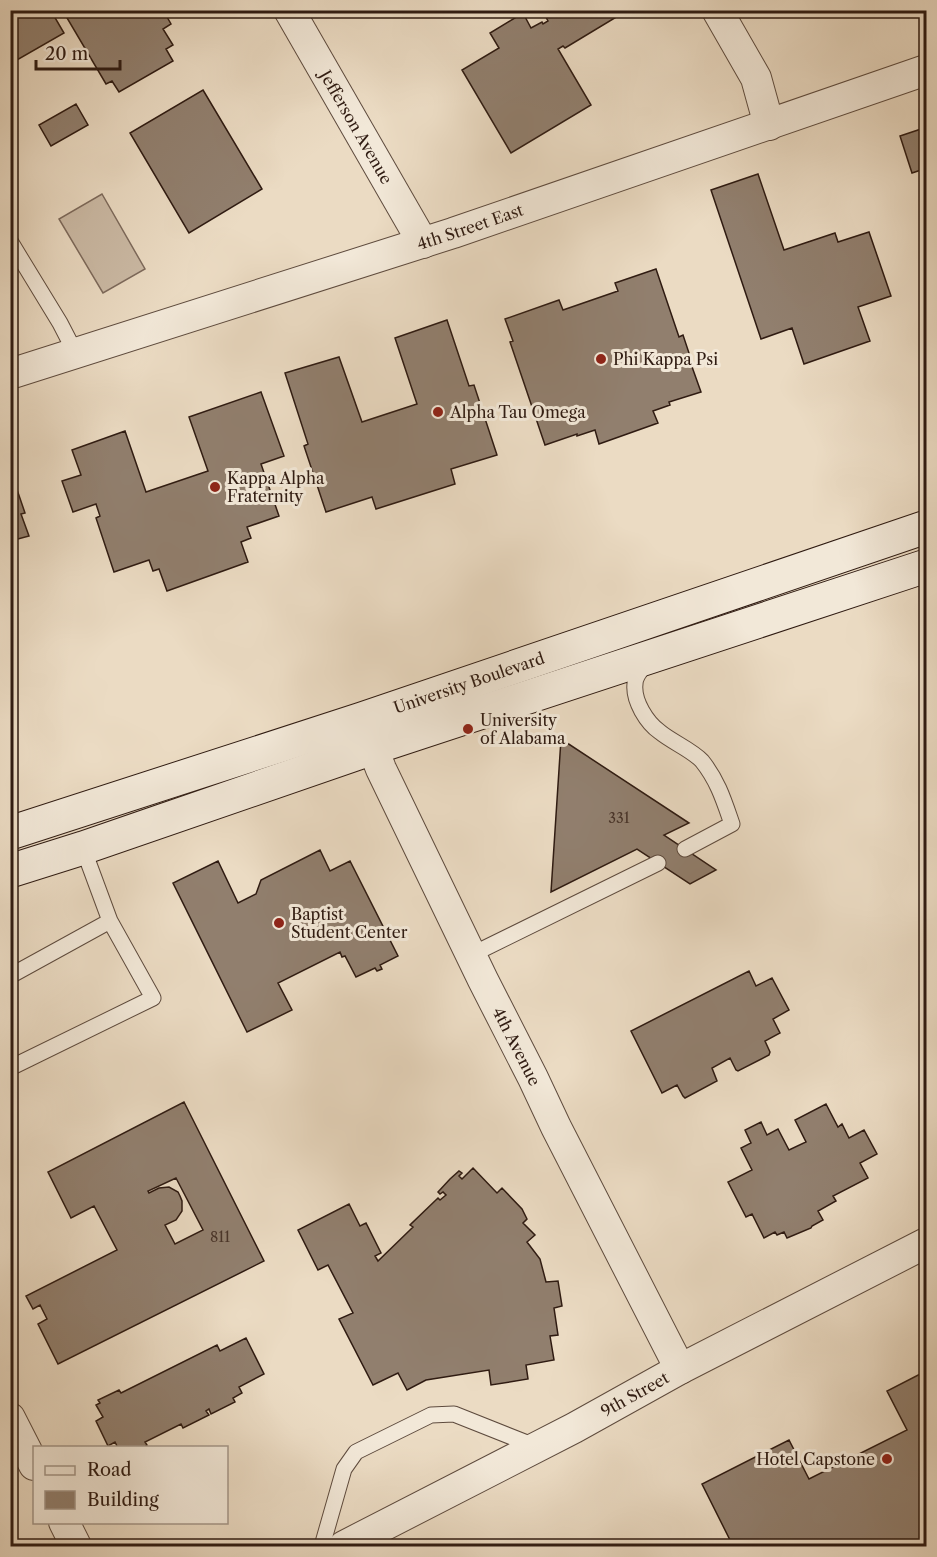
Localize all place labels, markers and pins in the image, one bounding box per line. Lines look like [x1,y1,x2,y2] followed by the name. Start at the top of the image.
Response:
[613,349,718,369] place label: Phi Kappa Psi
[594,352,608,366] marker: Phi Kappa Psi
[449,402,586,422] place label: Alpha Tau Omega
[431,405,445,419] marker: Alpha Tau Omega
[227,468,325,506] place label: Kappa Alpha Fraternity
[208,480,222,494] marker: Kappa Alpha Fraternity
[480,710,566,748] place label: University of Alabama
[461,722,475,736] marker: University of Alabama
[291,904,408,942] place label: Baptist Student Center
[272,916,286,930] marker: Baptist Student Center
[756,1449,875,1469] place label: Hotel Capstone
[880,1452,894,1466] marker: Hotel Capstone

